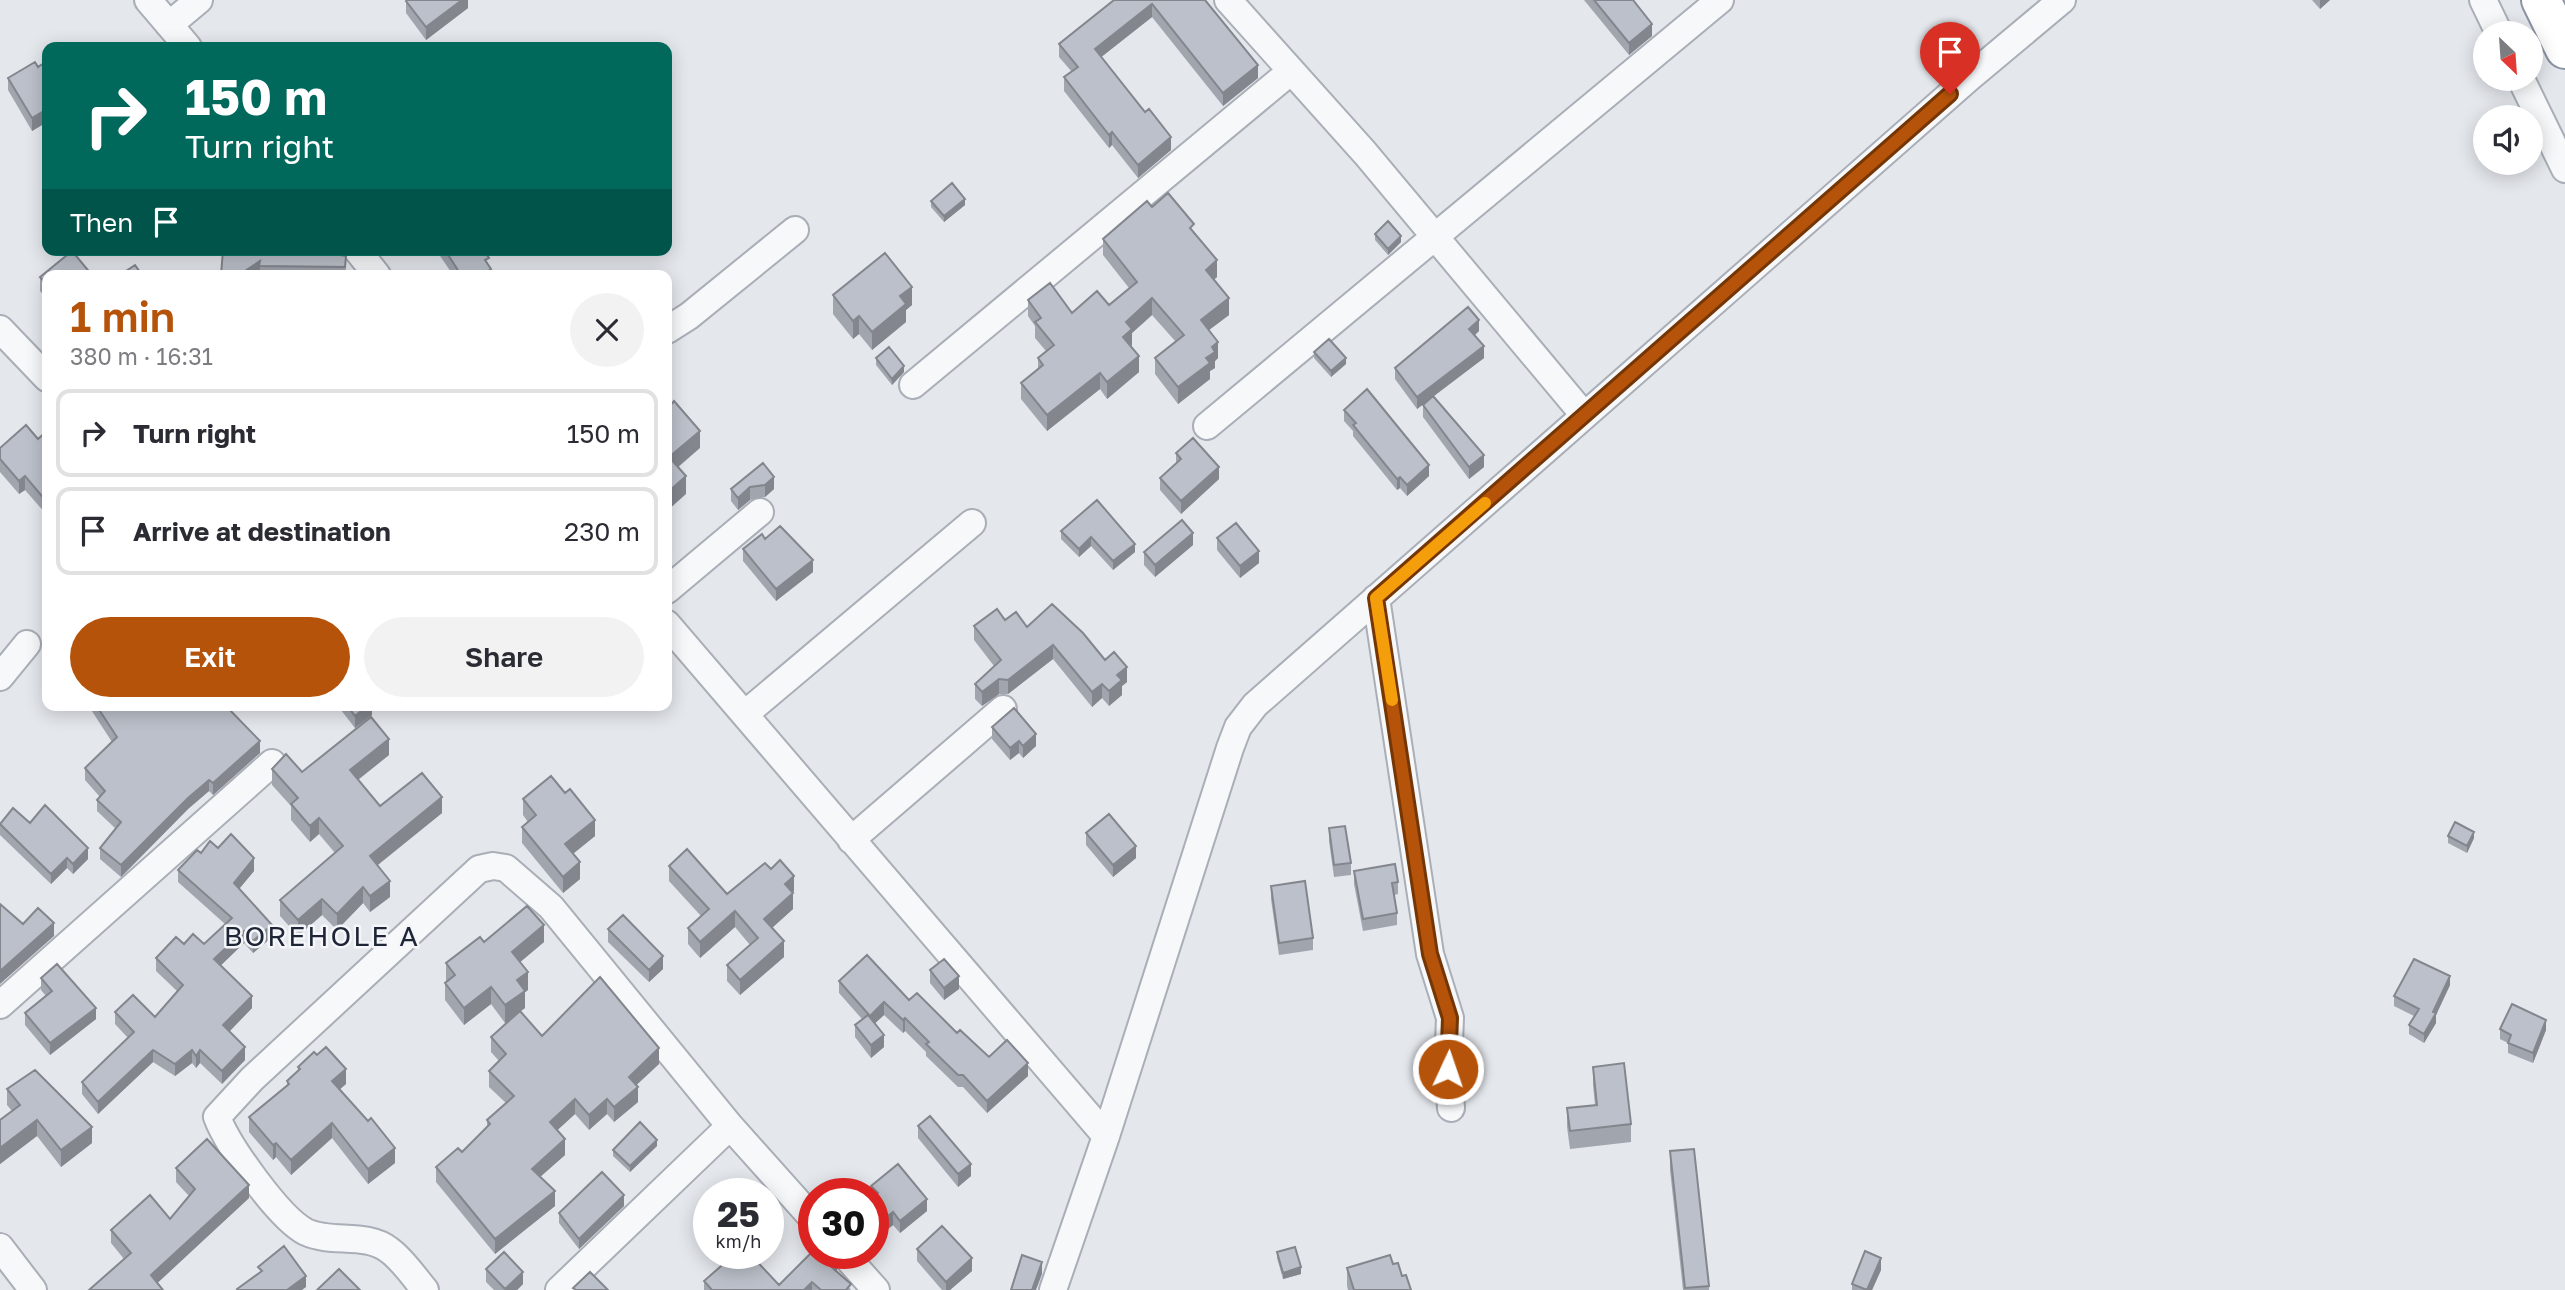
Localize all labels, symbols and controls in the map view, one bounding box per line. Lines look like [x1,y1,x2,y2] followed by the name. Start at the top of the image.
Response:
[2473,21,2543,91] north arrow
[2473,21,2543,175] map controls
[1920,22,1980,94] pin
[1931,33,1969,71] icon: arrive
[185,67,327,126] text: 150 m
[70,70,161,161] icon: right
[2473,105,2543,175] button: sound
[185,127,334,165] text: Turn right
[147,203,185,241] icon: arrive
[70,207,133,238] text: Then
[70,291,175,341] text: 1 min
[570,293,644,367] button: close
[70,342,213,370] text: 380 m · 16:31
[74,414,112,452] icon: right
[133,418,256,449] text: Turn right
[567,418,640,449] text: 150 m
[74,512,112,550] icon: arrive
[133,516,391,547] text: Arrive at destination
[564,516,640,547] text: 230 m
[70,617,350,697] button: Exit
[364,617,644,697] button: Share
[224,919,420,952] district label: BOREHOLE A
[1411,1032,1485,1106] position arrow
[798,1178,889,1269] speed limit sign: 30
[717,1193,760,1235] text: 25
[716,1230,761,1252] text: km/h

